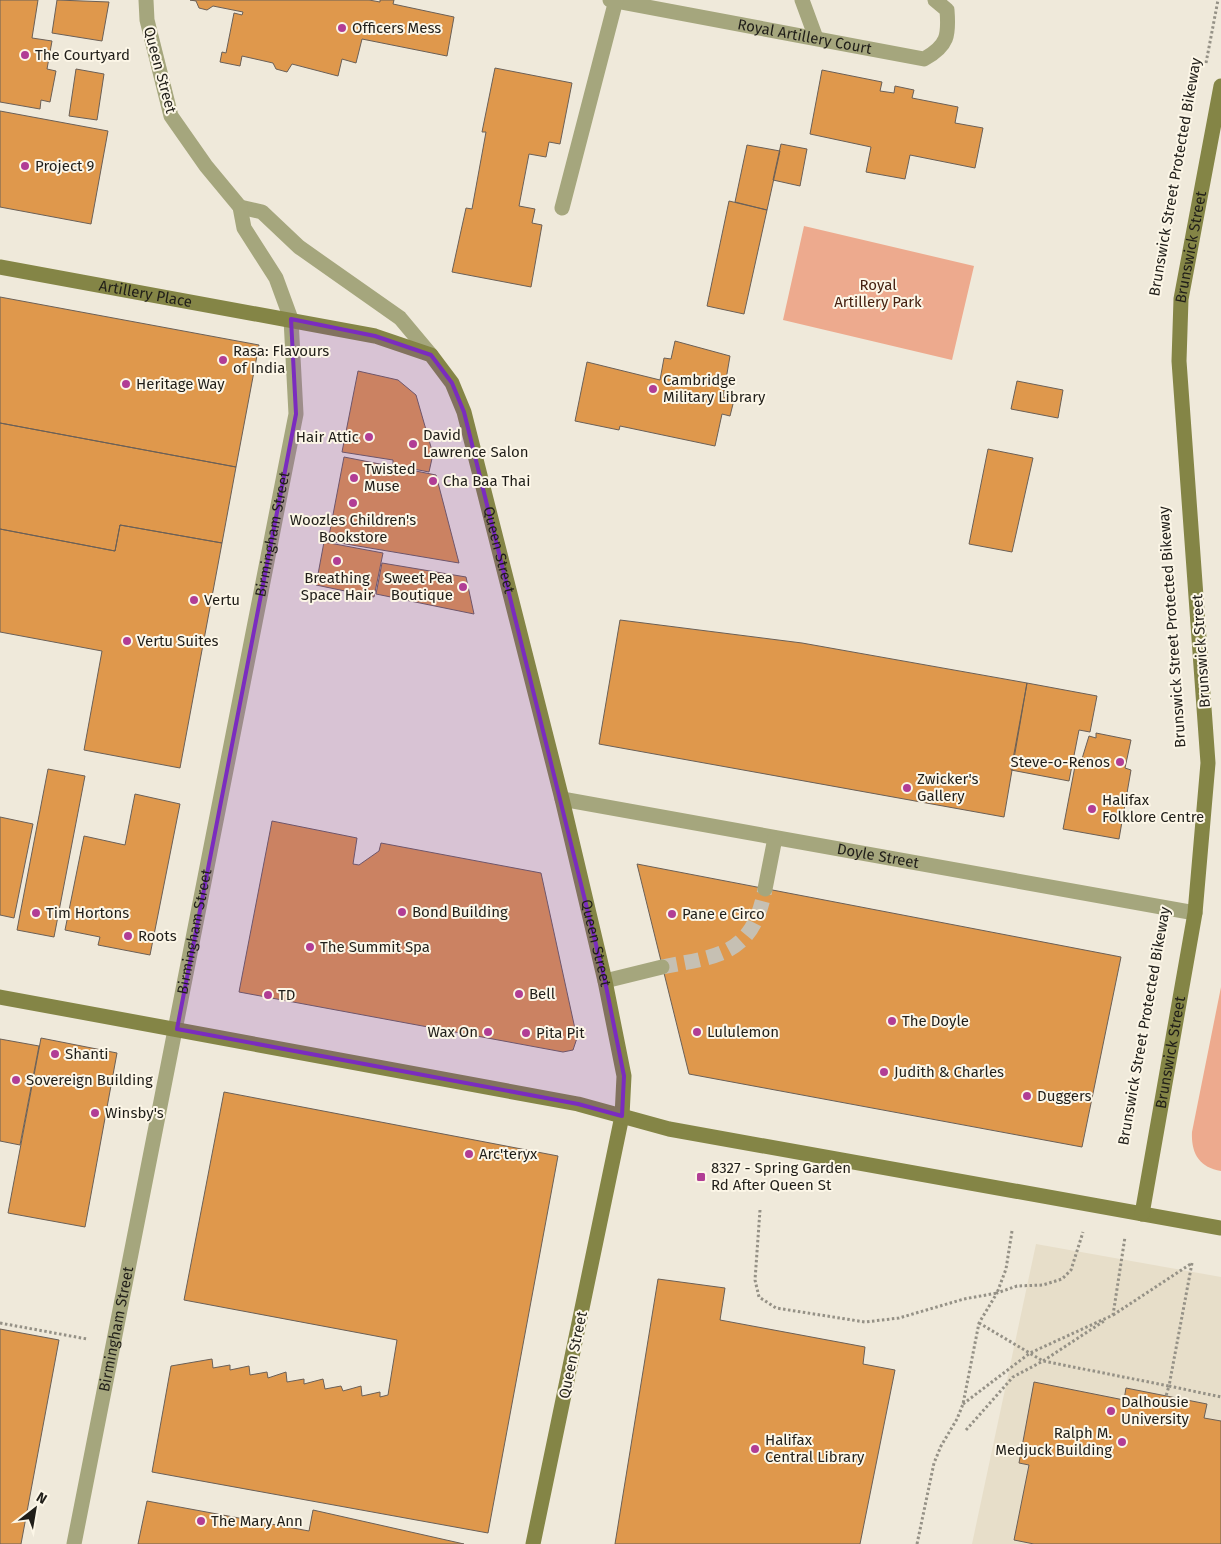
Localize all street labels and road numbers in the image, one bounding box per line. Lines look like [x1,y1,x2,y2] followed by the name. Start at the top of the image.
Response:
[736,15,874,58] street label: Royal Artillery Court
[140,25,180,116] street label: Queen Street
[1145,56,1205,298] street label: Brunswick Street Protected Bikeway
[1173,189,1211,305] street label: Brunswick Street
[98,276,194,311] street label: Artillery Place
[251,469,294,599] street label: Birmingham Street
[479,504,519,596] street label: Queen Street
[1155,505,1189,748] street label: Brunswick Street Protected Bikeway
[1188,593,1214,708] street label: Brunswick Street
[835,840,921,872] street label: Doyle Street
[173,867,216,996] street label: Birmingham Street
[577,898,615,989] street label: Queen Street
[1114,905,1174,1147] street label: Brunswick Street Protected Bikeway
[1152,995,1190,1111] street label: Brunswick Street
[95,1264,137,1393] street label: Birmingham Street
[555,1309,591,1400] street label: Queen Street

